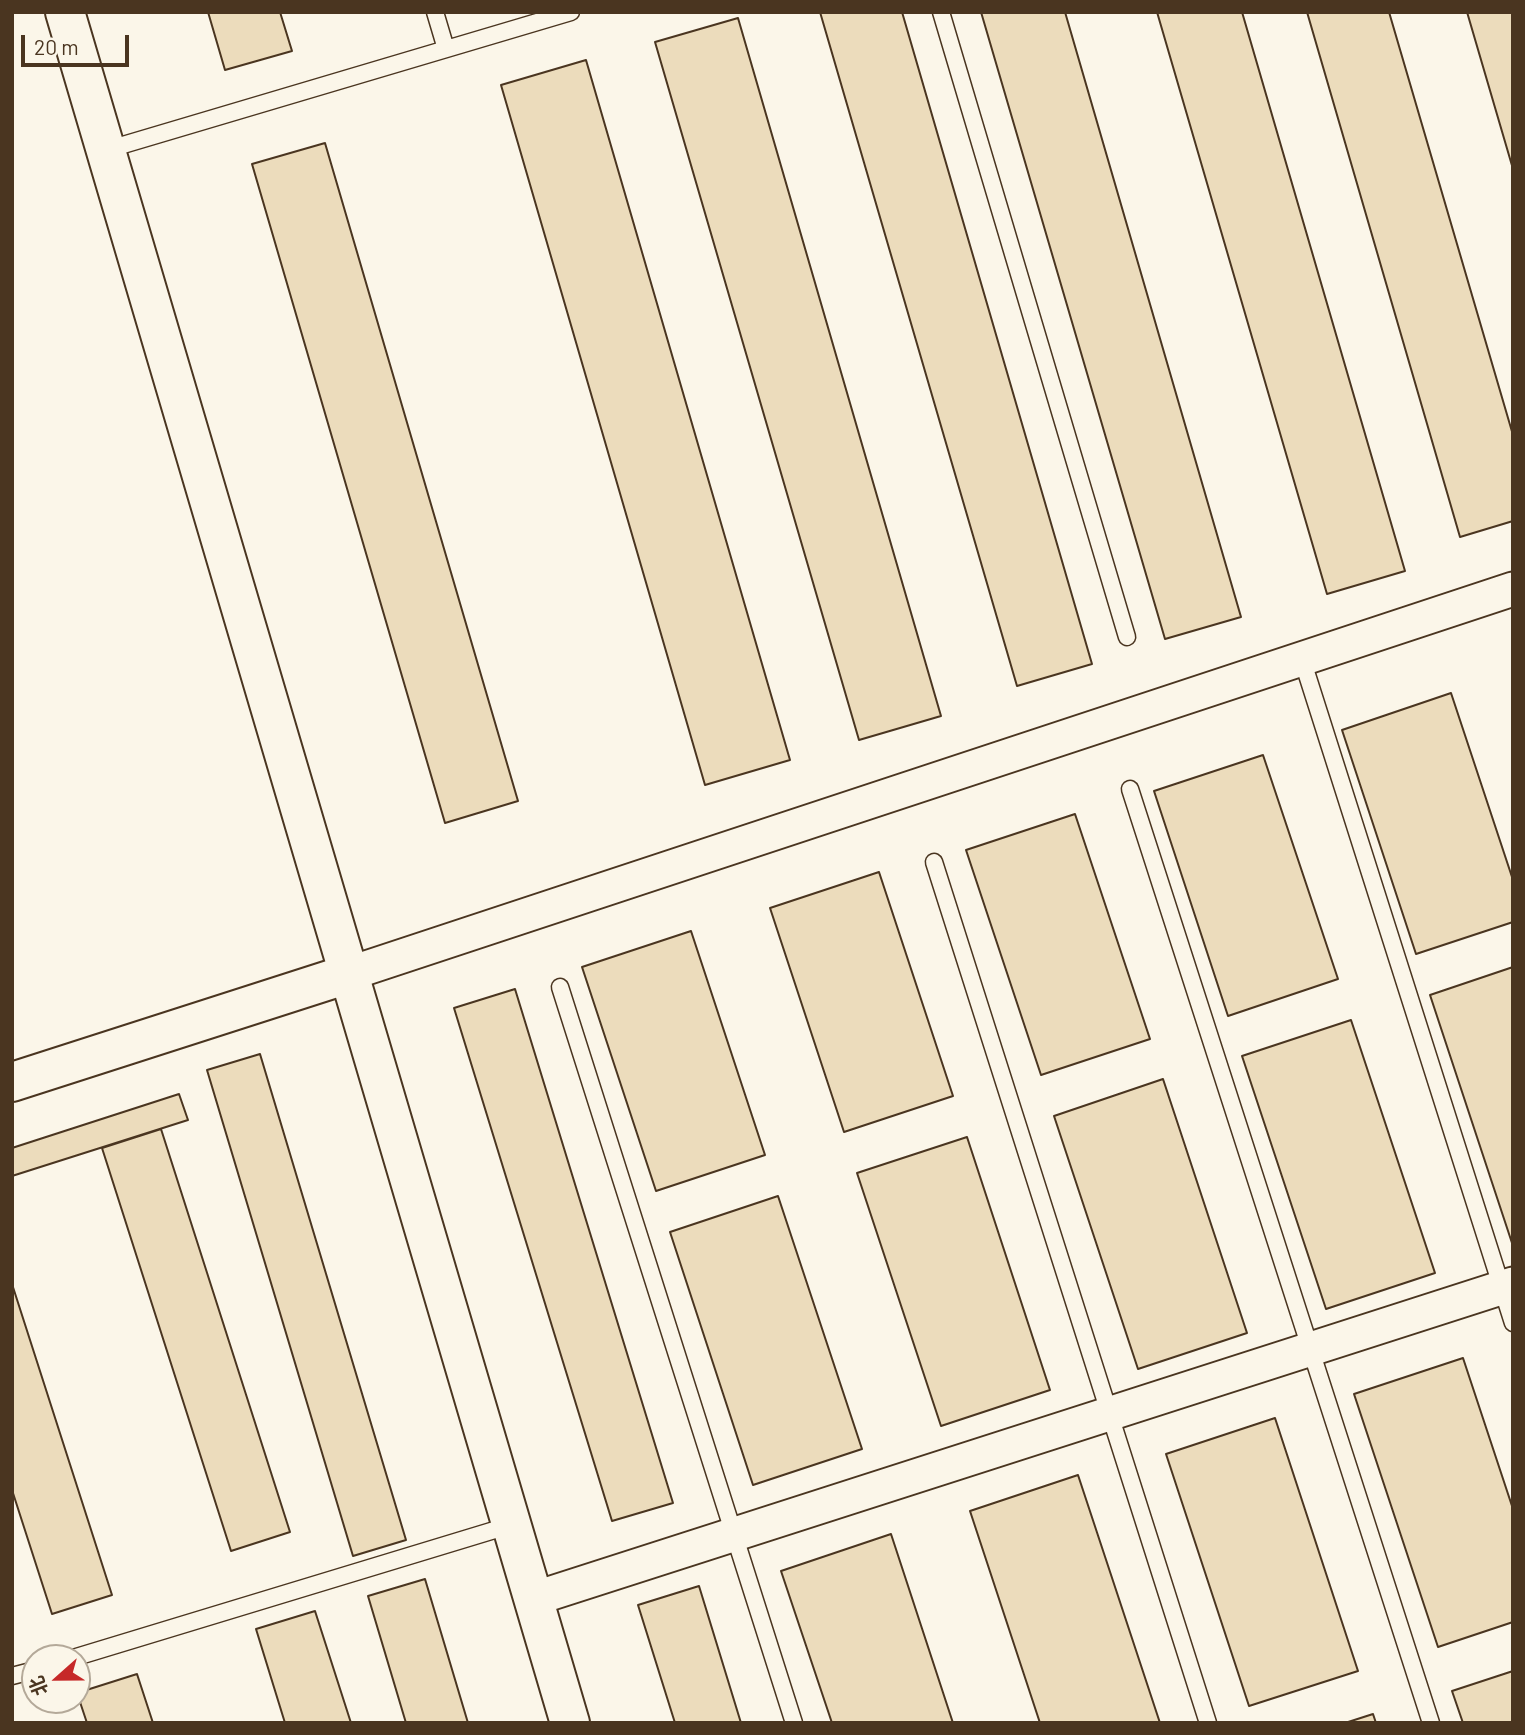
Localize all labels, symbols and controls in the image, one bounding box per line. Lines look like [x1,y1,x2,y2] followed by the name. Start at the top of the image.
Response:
[24,21,133,65] scale bar
[34,34,79,59] text: 20 m
[21,1644,91,1714] north arrow
[24,1673,52,1699] text: 北

